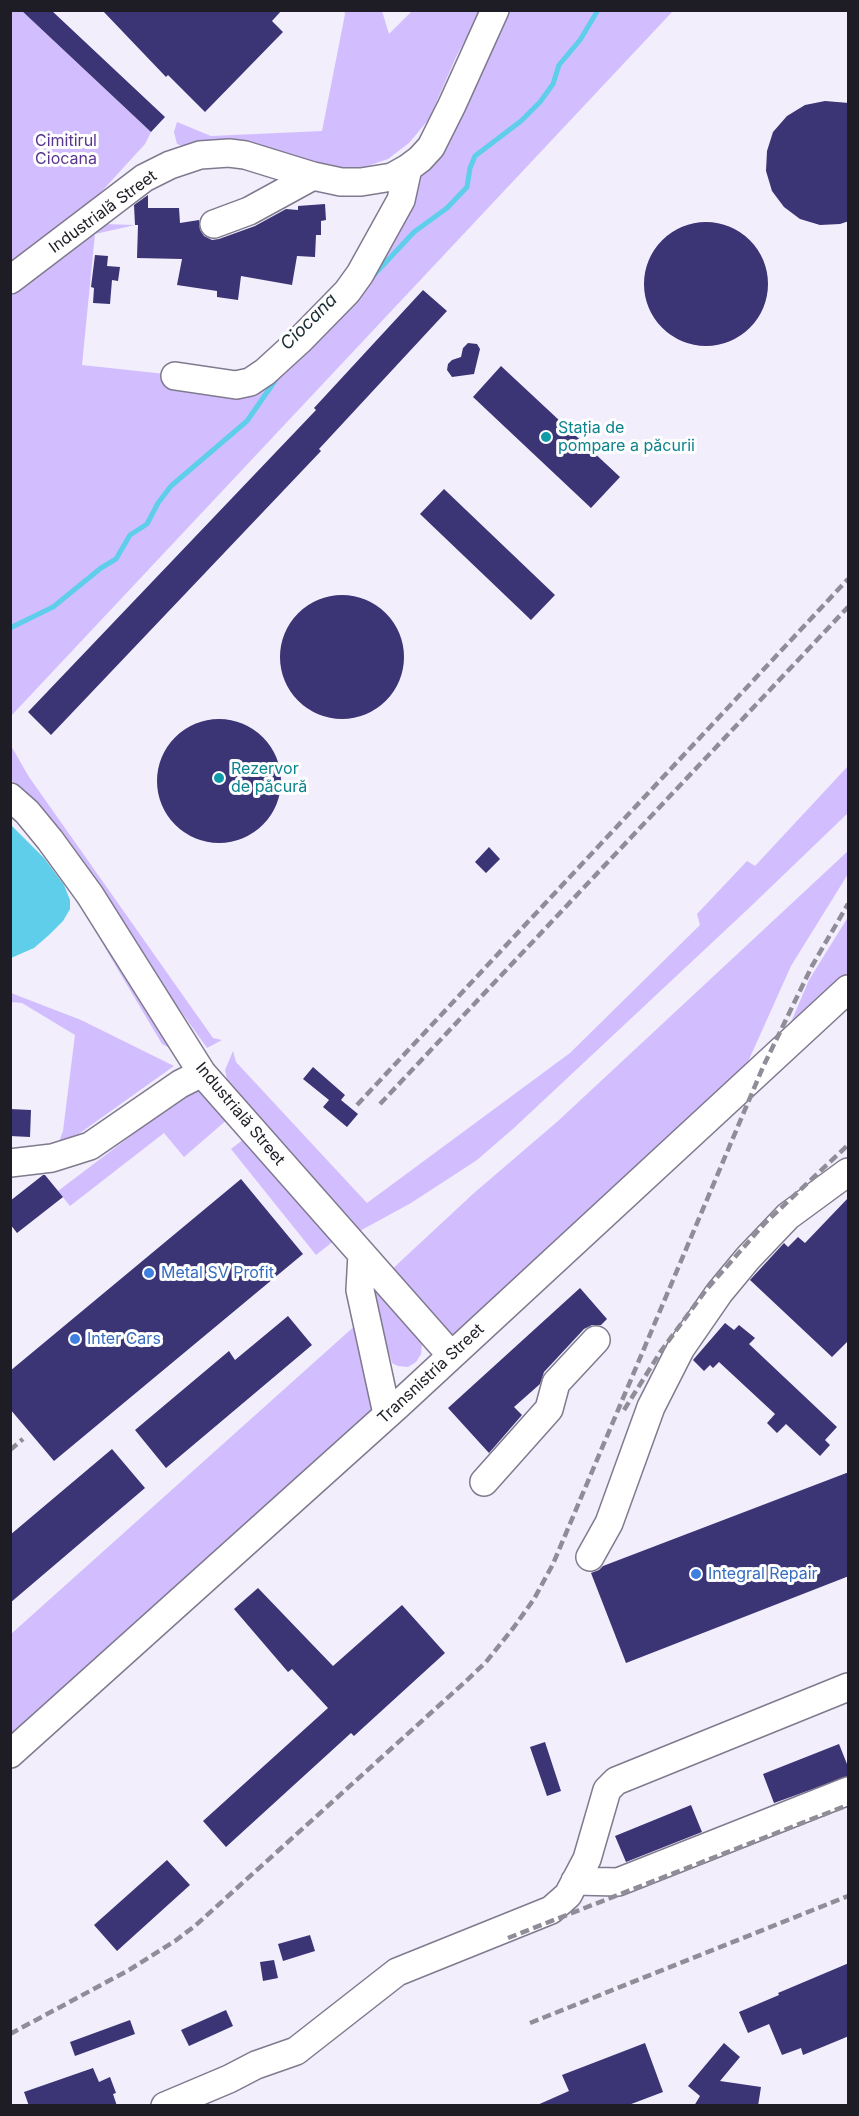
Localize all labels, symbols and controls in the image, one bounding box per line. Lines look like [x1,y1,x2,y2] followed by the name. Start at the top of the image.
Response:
[35,131,97,169] park label: Cimitirul Ciocana
[45,167,161,257] street label: Industrială Street
[276,289,342,355] water label: Ciocana
[558,418,695,456] place label: Stația de pompare a păcurii
[539,430,553,444] marker: Stația de pompare a păcurii
[231,759,307,797] place label: Rezervor de păcură
[212,771,226,785] marker: Rezervor de păcură
[191,1059,289,1169] street label: Industrială Street
[161,1263,274,1283] place label: Metal SV Profit
[142,1266,156,1280] marker: Metal SV Profit
[374,1320,488,1428] street label: Transnistria Street
[87,1329,161,1349] place label: Inter Cars
[68,1332,82,1346] marker: Inter Cars
[708,1564,818,1584] place label: Integral Repair
[689,1567,703,1581] marker: Integral Repair

